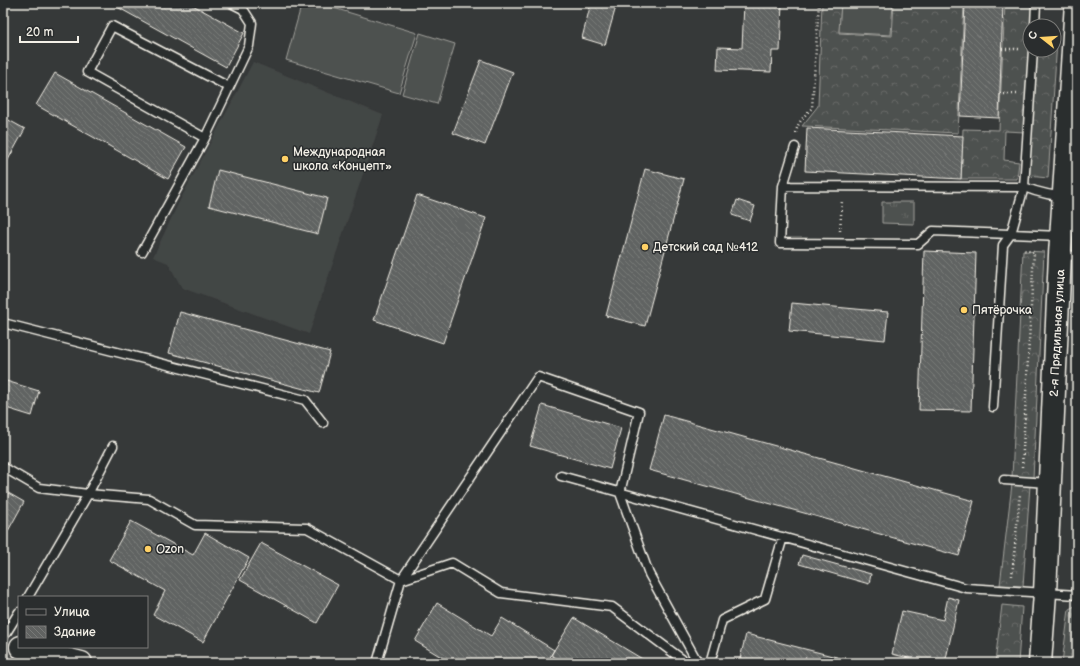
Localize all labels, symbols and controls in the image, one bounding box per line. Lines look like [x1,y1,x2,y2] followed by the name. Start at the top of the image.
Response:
[20,18,78,44] scale bar
[1022,18,1062,58] north arrow
[26,25,53,40] text: 20 m
[1026,29,1040,41] text: С
[293,145,392,174] place label: Международная школа «Концепт»
[280,154,290,164] marker: Международная школа «Концепт»
[653,240,758,255] place label: Детский сад №412
[640,242,650,252] marker: Детский сад №412
[1047,269,1068,397] street label: 2-я Прядильная улица
[972,303,1032,318] place label: Пятёрочка
[959,305,969,315] marker: Пятёрочка
[156,542,184,557] place label: Ozon
[143,544,153,554] marker: Ozon
[18,596,148,648] legend
[54,605,90,620] text: Улица
[54,625,96,640] text: Здание

